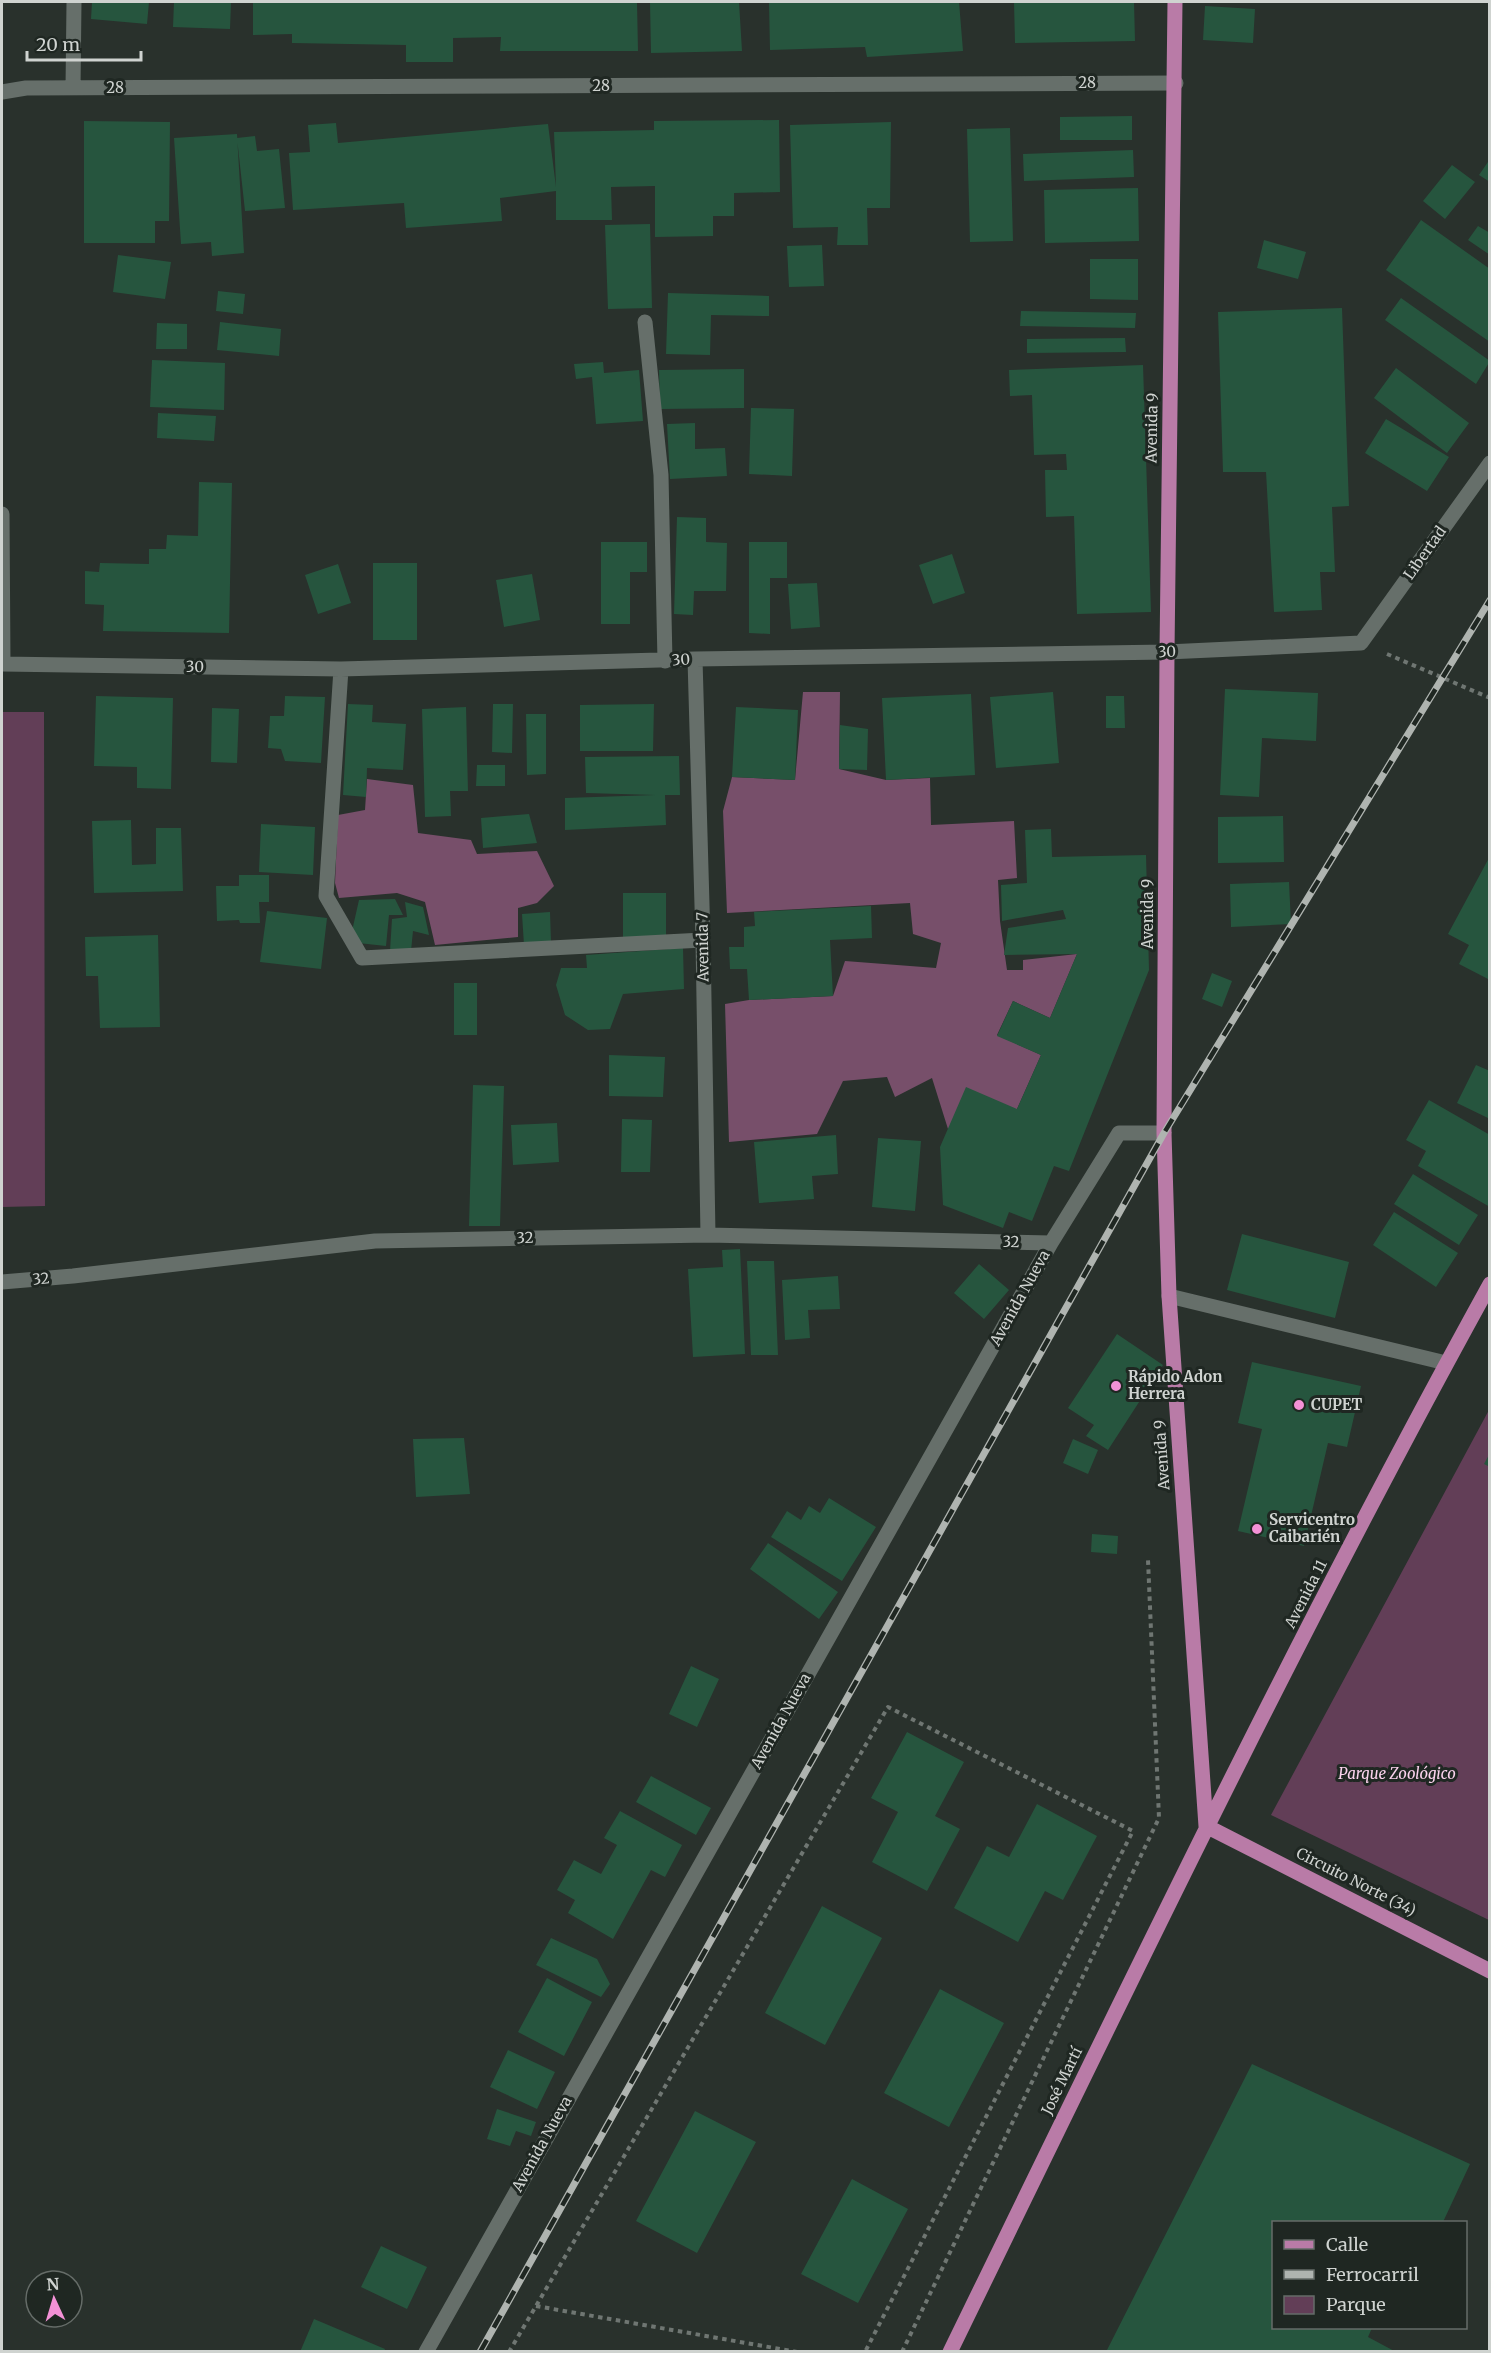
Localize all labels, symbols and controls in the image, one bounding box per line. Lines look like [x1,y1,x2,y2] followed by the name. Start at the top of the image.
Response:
[27,24,141,62] scale bar
[36,33,80,56] text: 20 m
[1078,73,1096,92] street label: 28
[592,76,610,95] street label: 28
[106,78,124,97] street label: 28
[1141,393,1162,464] street label: Avenida 9
[1399,522,1450,583] street label: Libertad
[1158,642,1176,661] street label: 30
[671,649,691,670] street label: 30
[186,657,204,676] street label: 30
[1138,879,1157,950] street label: Avenida 9
[692,911,713,983] street label: Avenida 7
[516,1228,534,1247] street label: 32
[1002,1232,1020,1251] street label: 32
[985,1247,1054,1350] street label: Avenida Nueva
[32,1268,50,1289] street label: 32
[1128,1367,1222,1403] place label: Rápido Adon Herrera
[1109,1379,1123,1393] marker: Rápido Adon Herrera
[1311,1395,1362,1414] place label: CUPET
[1292,1398,1306,1412] marker: CUPET
[1150,1419,1174,1492] street label: Avenida 9
[1269,1510,1355,1546] place label: Servicentro Caibarién
[1250,1522,1264,1536] marker: Servicentro Caibarién
[1280,1556,1331,1632] street label: Avenida 11
[746,1670,815,1773] street label: Avenida Nueva
[1338,1764,1456,1783] park label: Parque Zoológico
[1293,1843,1419,1920] street label: Circuito Norte (34)
[1037,2043,1087,2119] street label: José Martí
[507,2093,576,2196] street label: Avenida Nueva
[1272,2221,1467,2329] legend
[1326,2233,1368,2256] text: Calle
[1326,2263,1419,2286] text: Ferrocarril
[24,2269,84,2329] north arrow
[46,2274,60,2294] text: N
[1326,2293,1386,2316] text: Parque

